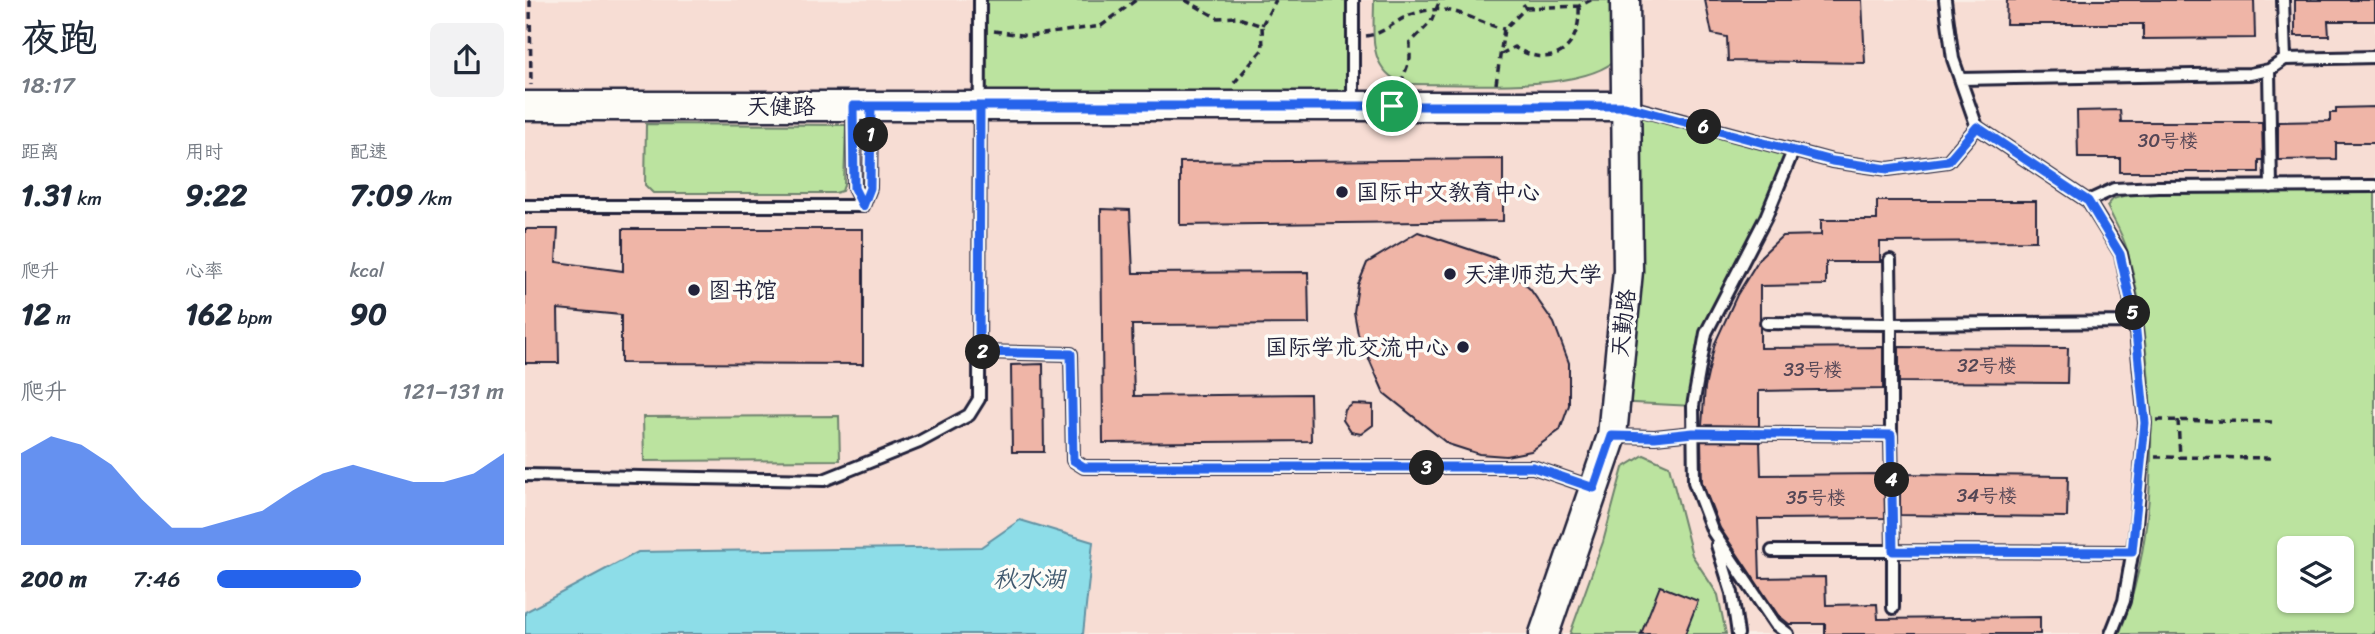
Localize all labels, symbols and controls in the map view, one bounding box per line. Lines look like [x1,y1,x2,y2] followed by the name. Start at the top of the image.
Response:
[21,5,97,72] text: 夜跑
[430,23,504,97] button: share
[21,65,75,106] text: 18:17
[1362,76,1422,136] pin
[747,86,816,127] street label: 天健路
[1373,87,1411,125] icon: arrive
[1687,110,1721,144] pin: 6
[1698,110,1709,143] text: 6
[853,118,889,152] pin: 1
[866,118,875,151] text: 1
[2138,124,2198,157] house number: 30号楼
[21,135,59,168] text: 距离
[185,135,223,168] text: 用时
[350,135,388,168] text: 配速
[21,168,72,222] text: 1.31
[185,168,247,222] text: 9:22
[350,168,413,222] text: 7:09
[1356,172,1540,213] place label: 国际中文教育中心
[72,182,102,215] text: km
[413,182,452,215] text: /km
[1334,184,1350,200] marker: 国际中文教育中心
[21,254,59,287] text: 爬升
[185,254,223,287] text: 心率
[350,254,384,287] text: kcal
[1464,254,1602,295] place label: 天津师范大学
[1442,266,1458,282] marker: 天津师范大学
[708,270,777,311] place label: 图书馆
[686,282,702,298] marker: 图书馆
[21,287,51,341] text: 12
[185,287,233,341] text: 162
[350,287,387,341] text: 90
[1600,287,1647,360] street label: 天勤路
[2115,296,2151,330] pin: 5
[2127,296,2138,329] text: 5
[51,301,71,334] text: m
[233,301,273,334] text: bpm
[1265,327,1449,368] place label: 国际学术交流中心
[965,334,1001,370] pin: 2
[977,335,988,368] text: 2
[1455,339,1471,355] marker: 国际学术交流中心
[1957,349,2017,382] house number: 32号楼
[1784,353,1842,386] house number: 33号楼
[21,371,67,412] text: 爬升
[402,371,504,412] text: 121–131 m
[1409,450,1445,486] pin: 3
[1421,451,1432,484] text: 3
[1875,462,1909,498] pin: 4
[1886,463,1897,496] text: 4
[1957,479,2017,512] house number: 34号楼
[1786,481,1846,514] house number: 35号楼
[2277,536,2354,613] map controls
[2277,536,2354,613] button: layers
[993,558,1068,600] water label: 秋水湖
[21,559,87,600] text: 200 m
[133,559,181,600] text: 7:46

